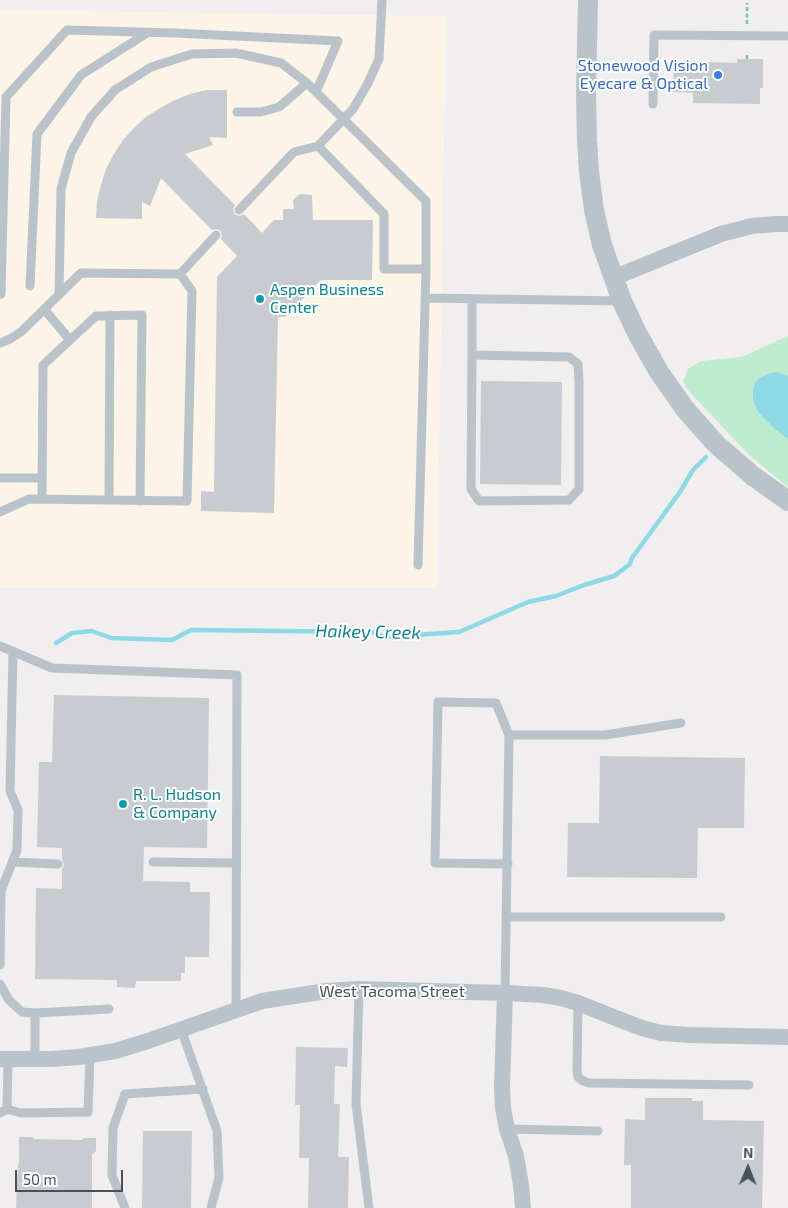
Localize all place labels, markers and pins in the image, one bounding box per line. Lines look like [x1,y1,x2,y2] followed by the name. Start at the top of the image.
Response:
[578,56,708,94] place label: Stonewood Vision Eyecare & Optical
[712,69,724,81] marker: Stonewood Vision Eyecare & Optical
[270,280,384,318] place label: Aspen Business Center
[254,293,266,305] marker: Aspen Business Center
[133,785,221,823] place label: R. L. Hudson & Company
[117,798,129,810] marker: R. L. Hudson & Company

